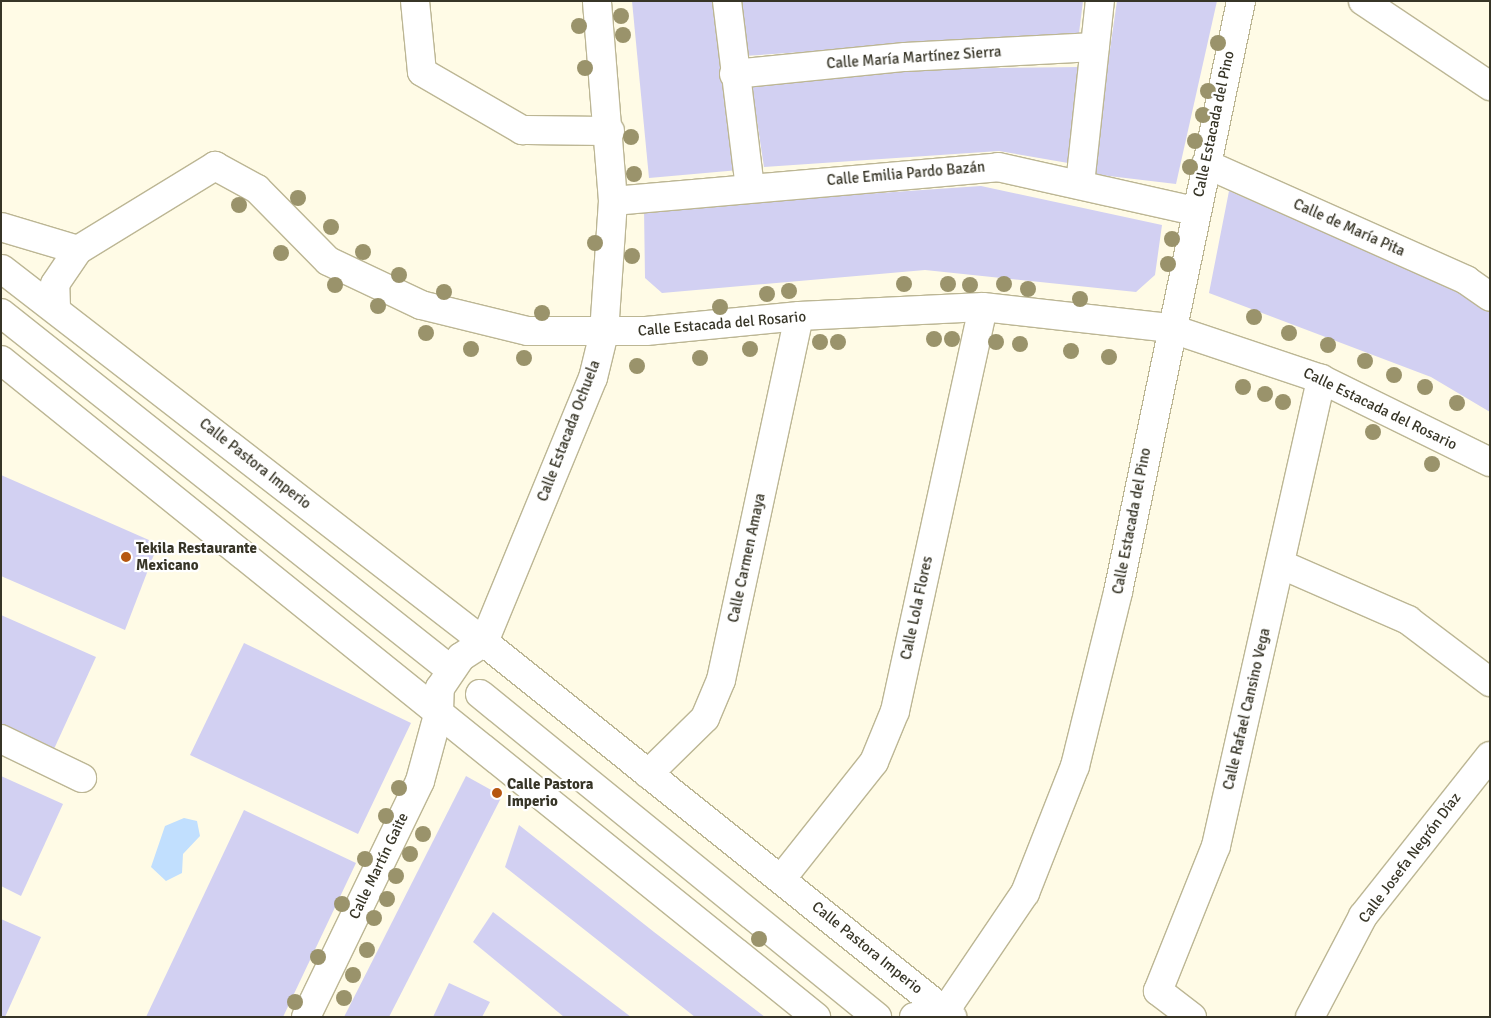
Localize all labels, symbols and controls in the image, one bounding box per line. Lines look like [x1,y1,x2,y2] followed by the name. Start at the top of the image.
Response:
[826,43,1002,73] street label: Calle María Martínez Sierra
[1190,49,1238,199] street label: Calle Estacada del Pino
[826,158,986,190] street label: Calle Emilia Pardo Bazán
[1290,195,1408,261] street label: Calle de María Pita
[637,308,807,340] street label: Calle Estacada del Rosario
[534,358,604,504] street label: Calle Estacada Ochuela
[1300,364,1460,454] street label: Calle Estacada del Rosario
[196,415,314,513] street label: Calle Pastora Imperio
[1109,446,1155,596] street label: Calle Estacada del Pino
[724,492,770,624] street label: Calle Carmen Amaya
[136,539,257,574] place label: Tekila Restaurante Mexicano
[120,551,132,563] marker: Tekila Restaurante Mexicano
[897,554,937,662] street label: Calle Lola Flores
[1220,626,1274,792] street label: Calle Rafael Cansino Vega
[507,775,593,810] place label: Calle Pastora Imperio
[491,787,503,799] marker: Calle Pastora Imperio
[1355,789,1465,927] street label: Calle Josefa Negrón Díaz
[345,810,413,922] street label: Calle Martín Gaite
[808,898,926,998] street label: Calle Pastora Imperio

